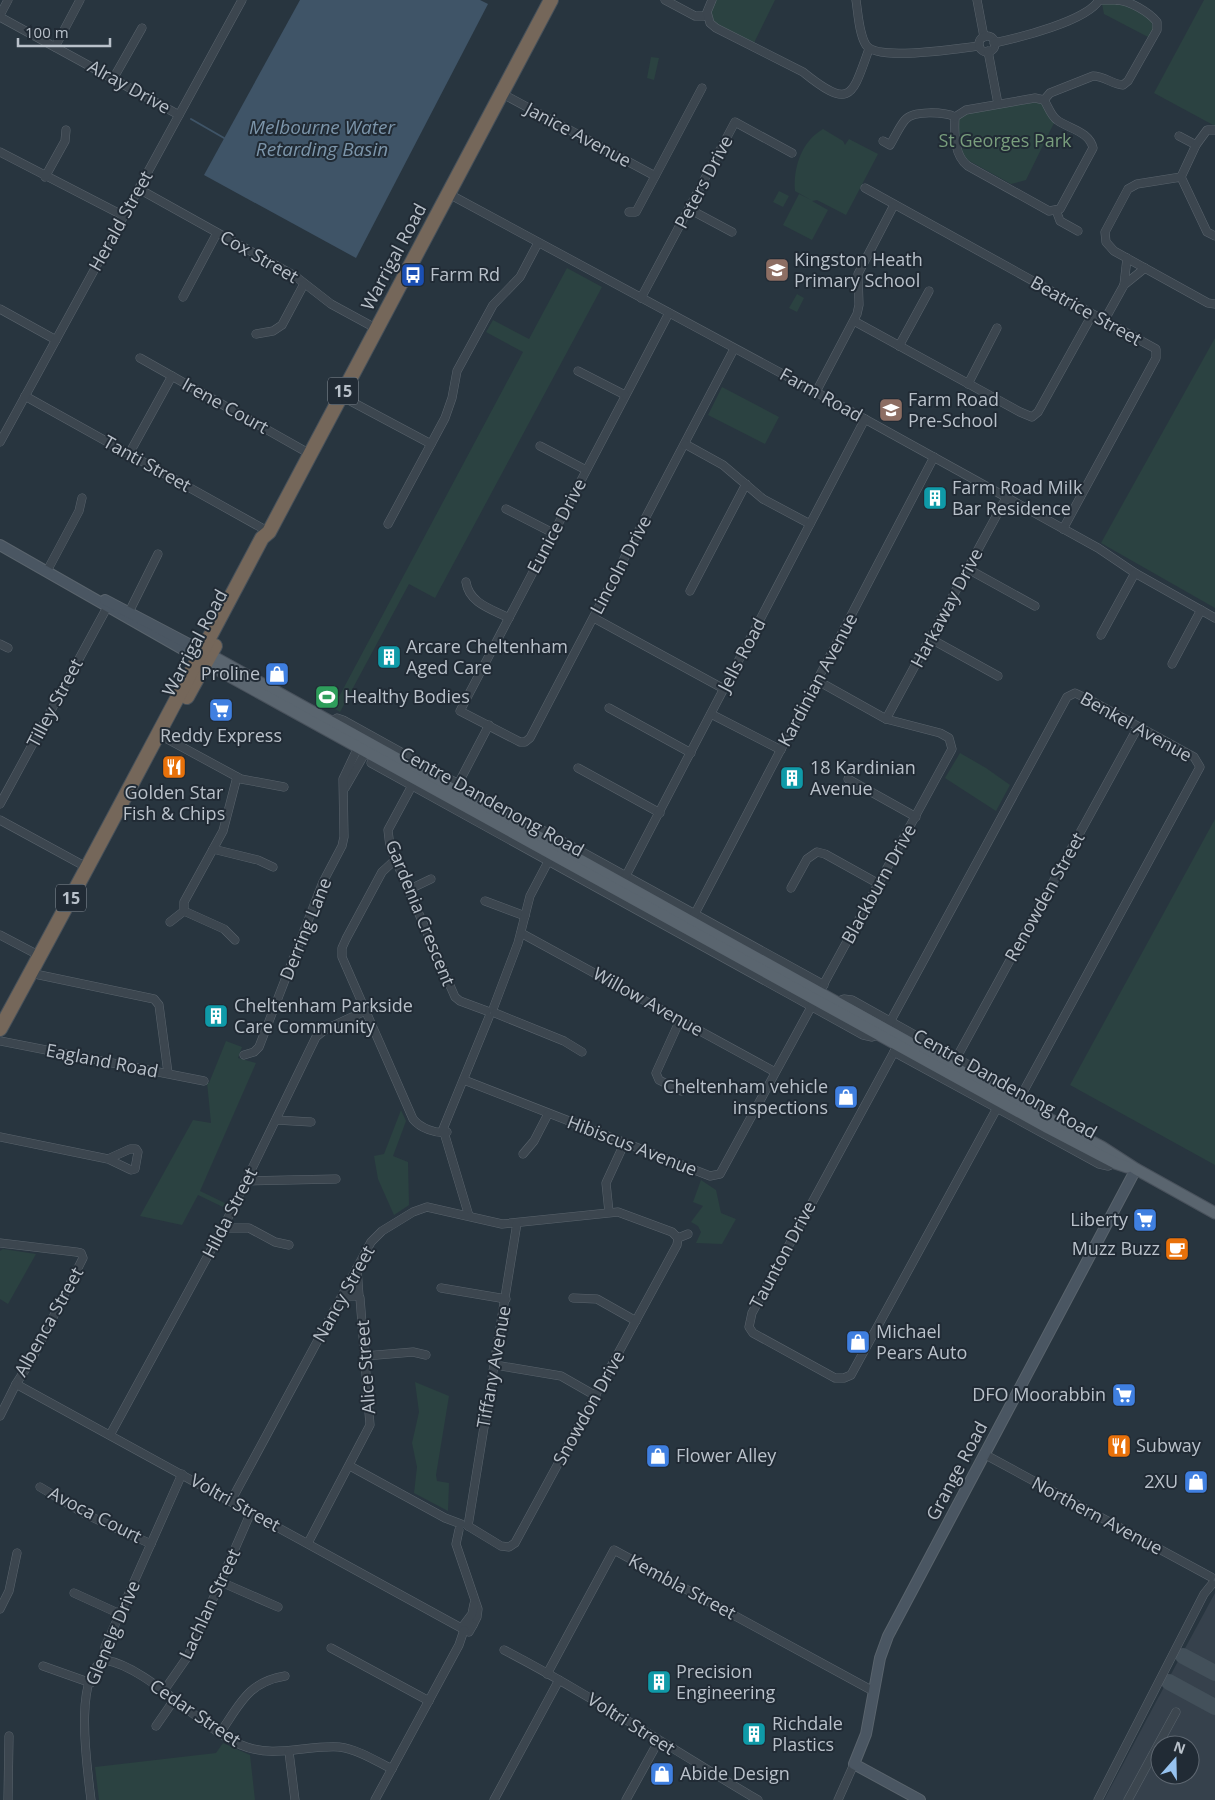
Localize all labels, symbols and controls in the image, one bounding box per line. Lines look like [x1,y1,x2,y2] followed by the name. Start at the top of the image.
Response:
[18,15,110,47] scale bar
[25,22,69,42] text: 100 m
[84,54,175,119] street label: Alray Drive
[520,95,636,172] street label: Janice Avenue
[249,114,396,162] water label: Melbourne Water Retarding Basin
[938,128,1072,152] park label: St Georges Park
[669,131,738,232] street label: Peters Drive
[83,166,158,275] street label: Herald Street
[355,199,431,314] street label: Warrigal Road
[216,224,303,288] street label: Cox Street
[794,247,923,292] place label: Kingston Heath Primary School
[764,257,790,283] school or university icon: Kingston Heath Primary School
[400,262,426,288] bus stop icon: Farm Rd
[430,262,500,286] place label: Farm Rd
[1027,270,1146,351] street label: Beatrice Street
[776,362,867,427] street label: Farm Road
[178,372,273,439] street label: Irene Court
[328,378,358,404] road number: 15
[908,387,999,432] place label: Farm Road Pre-School
[878,397,904,423] school or university icon: Farm Road Pre-School
[99,429,196,497] street label: Tanti Street
[521,474,591,577] street label: Eunice Drive
[952,475,1083,520] place label: Farm Road Milk Bar Residence
[922,485,948,511] building icon: Farm Road Milk Bar Residence
[584,511,656,618] street label: Lincoln Drive
[905,544,988,671] street label: Harkaway Drive
[156,585,232,700] street label: Warrigal Road
[772,609,862,750] street label: Kardinian Avenue
[711,613,771,697] street label: Jells Road
[406,634,568,679] place label: Arcare Cheltenham Aged Care
[376,644,402,670] building icon: Arcare Cheltenham Aged Care
[21,654,88,751] street label: Tilley Street
[201,661,260,685] place label: Proline
[264,661,290,687] shop icon: Proline
[314,684,340,710] sports icon: Healthy Bodies
[344,684,470,708] place label: Healthy Bodies
[1076,686,1197,767] street label: Benkel Avenue
[208,697,234,723] supermarket icon: Reddy Express
[160,723,282,747] place label: Reddy Express
[396,741,589,862] street label: Centre Dandenong Road
[161,754,187,780] restaurant icon: Golden Star Fish & Chips
[810,755,916,800] place label: 18 Kardinian Avenue
[779,765,805,791] building icon: 18 Kardinian Avenue
[123,780,225,825] place label: Golden Star Fish & Chips
[835,819,921,948] street label: Blackburn Drive
[999,828,1090,965] street label: Renowden Street
[381,836,461,989] street label: Gardenia Crescent
[274,874,337,983] street label: Derring Lane
[56,884,86,911] road number: 15
[589,961,708,1041] street label: Willow Avenue
[234,993,413,1038] place label: Cheltenham Parkside Care Community
[203,1003,229,1029] building icon: Cheltenham Parkside Care Community
[909,1023,1102,1144] street label: Centre Dandenong Road
[44,1037,160,1083] street label: Eagland Road
[663,1074,828,1119] place label: Cheltenham vehicle inspections
[833,1084,859,1110] shop icon: Cheltenham vehicle inspections
[564,1109,701,1181] street label: Hibiscus Avenue
[196,1163,262,1262] street label: Hilda Street
[744,1196,821,1313] street label: Taunton Drive
[1070,1207,1129,1231] place label: Liberty
[1132,1207,1158,1233] supermarket icon: Liberty
[1072,1236,1160,1260] place label: Muzz Buzz
[1164,1236,1190,1262] cafe icon: Muzz Buzz
[307,1241,380,1346] street label: Nancy Street
[8,1262,88,1381] street label: Albenca Street
[470,1304,516,1430] street label: Tiffany Avenue
[350,1319,380,1415] street label: Alice Street
[876,1319,967,1364] place label: Michael Pears Auto
[845,1329,871,1355] shop icon: Michael Pears Auto
[547,1346,629,1469] street label: Snowdon Drive
[972,1382,1106,1406] place label: DFO Moorabbin
[1111,1382,1137,1408] supermarket icon: DFO Moorabbin
[920,1417,992,1524] street label: Grange Road
[1106,1433,1132,1459] restaurant icon: Subway
[1136,1433,1202,1457] place label: Subway
[645,1443,671,1469] shop icon: Flower Alley
[676,1443,777,1467] place label: Flower Alley
[186,1468,285,1537] street label: Voltri Street
[1144,1469,1178,1493] place label: 2XU
[1183,1469,1209,1495] shop icon: 2XU
[1028,1470,1167,1560] street label: Northern Avenue
[45,1480,146,1548] street label: Avoca Court
[173,1544,245,1663] street label: Lachlan Street
[625,1548,740,1624] street label: Kembla Street
[79,1576,145,1689] street label: Glenelg Drive
[676,1659,776,1704] place label: Precision Engineering
[646,1669,672,1695] building icon: Precision Engineering
[145,1673,246,1751] street label: Cedar Street
[583,1687,680,1760] street label: Voltri Street
[772,1711,843,1756] place label: Richdale Plastics
[741,1721,767,1747] building icon: Richdale Plastics
[1150,1735,1200,1785] north arrow
[1171,1736,1188,1758] text: N
[649,1761,675,1787] shop icon: Abide Design
[680,1761,790,1785] place label: Abide Design

